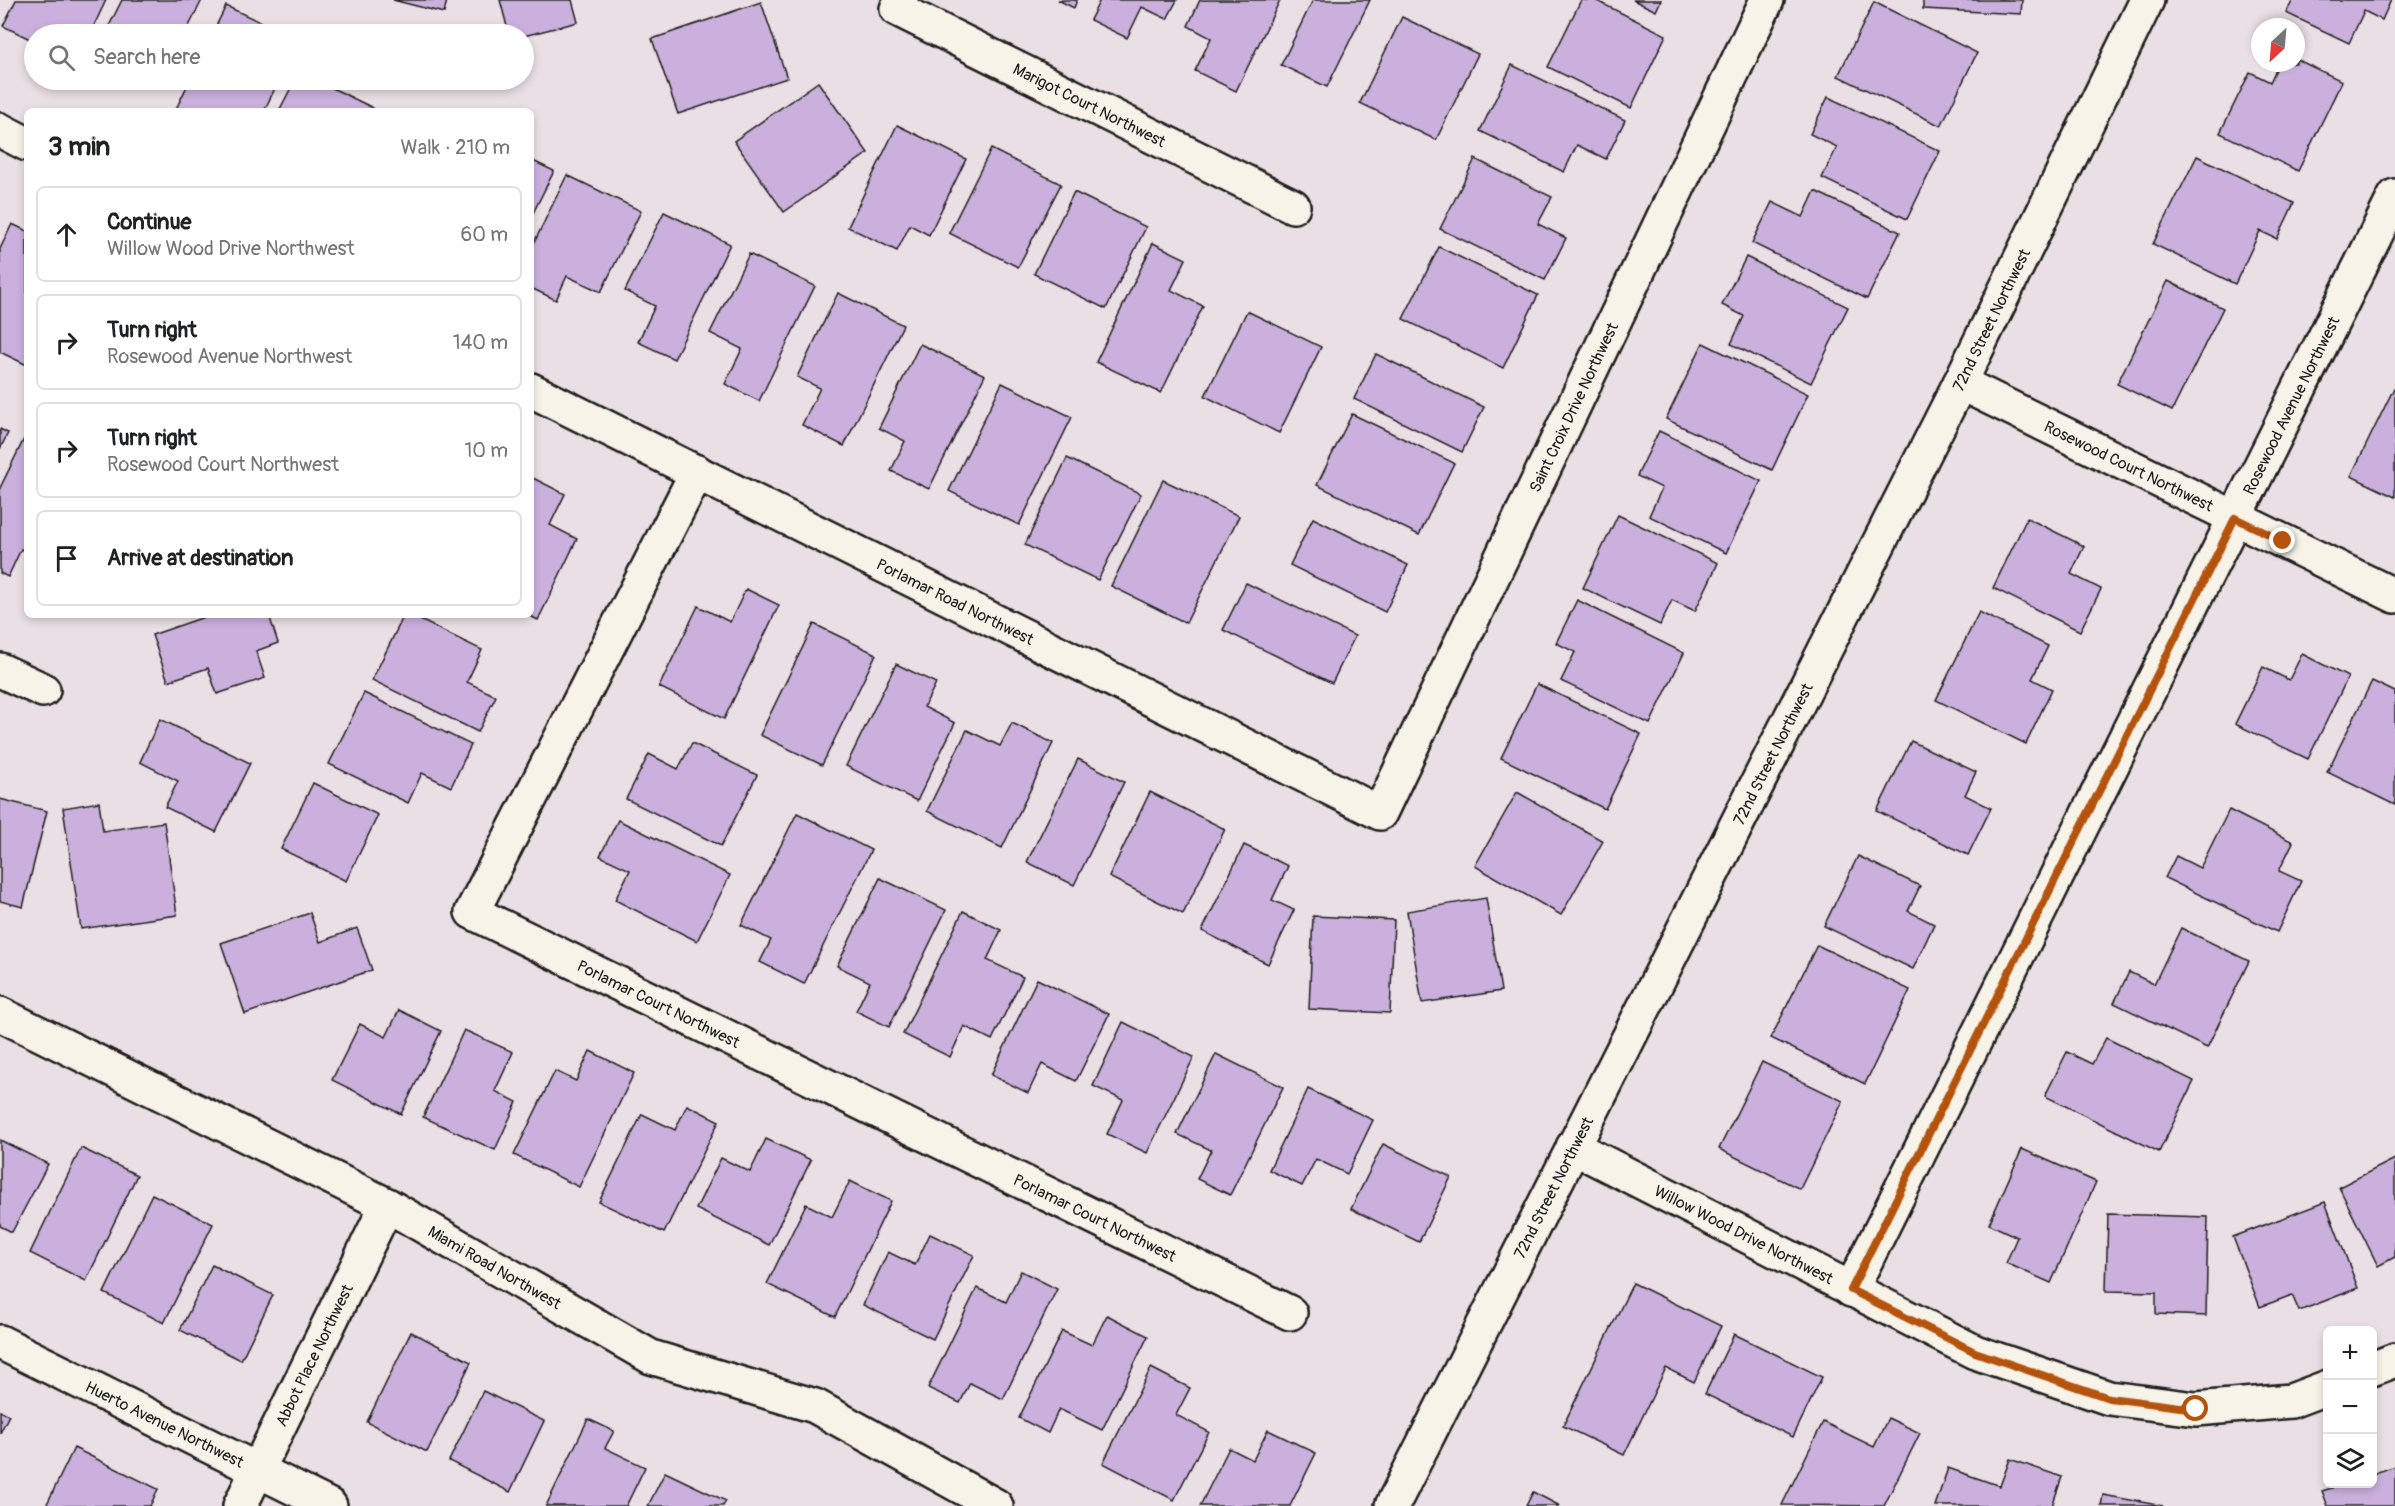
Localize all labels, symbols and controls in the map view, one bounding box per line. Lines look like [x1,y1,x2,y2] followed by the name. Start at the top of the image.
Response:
[2251,18,2305,72] north arrow
[24,24,534,90] search box
[45,41,78,74] icon: search
[93,43,200,71] text: Search here
[1010,59,1169,152] street label: Marigot Court Northwest
[48,131,110,163] text: 3 min
[401,135,510,160] text: Walk · 210 m
[107,208,191,236] text: Continue
[50,218,83,251] icon: ahead
[461,222,508,247] text: 60 m
[107,236,355,261] text: Willow Wood Drive Northwest
[1949,245,2035,395] street label: 72nd Street Northwest
[2239,313,2345,498] street label: Rosewood Avenue Northwest
[107,316,197,344] text: Turn right
[1525,319,1623,496] street label: Saint Croix Drive Northwest
[50,326,83,359] icon: right
[453,330,508,355] text: 140 m
[107,344,352,369] text: Rosewood Avenue Northwest
[2041,417,2217,517] street label: Rosewood Court Northwest
[107,424,197,452] text: Turn right
[50,434,83,467] icon: right
[464,438,508,463] text: 10 m
[107,452,339,477] text: Rosewood Court Northwest
[2269,527,2295,553] route end
[50,542,83,575] icon: arrive
[107,544,293,572] text: Arrive at destination
[873,555,1037,650] street label: Porlamar Road Northwest
[1729,680,1818,828] street label: 72nd Street Northwest
[573,956,743,1053] street label: Porlamar Court Northwest
[1510,1113,1598,1262] street label: 72nd Street Northwest
[1010,1170,1180,1267] street label: Porlamar Court Northwest
[1651,1181,1837,1289] street label: Willow Wood Drive Northwest
[424,1222,565,1314] street label: Miami Road Northwest
[271,1281,358,1430] street label: Abbot Place Northwest
[2323,1326,2377,1488] map controls
[2323,1326,2377,1380] button: +
[82,1377,247,1473] street label: Huerto Avenue Northwest
[2323,1380,2377,1434] button: −
[2182,1395,2208,1421] route start
[2323,1434,2377,1488] button: layers

